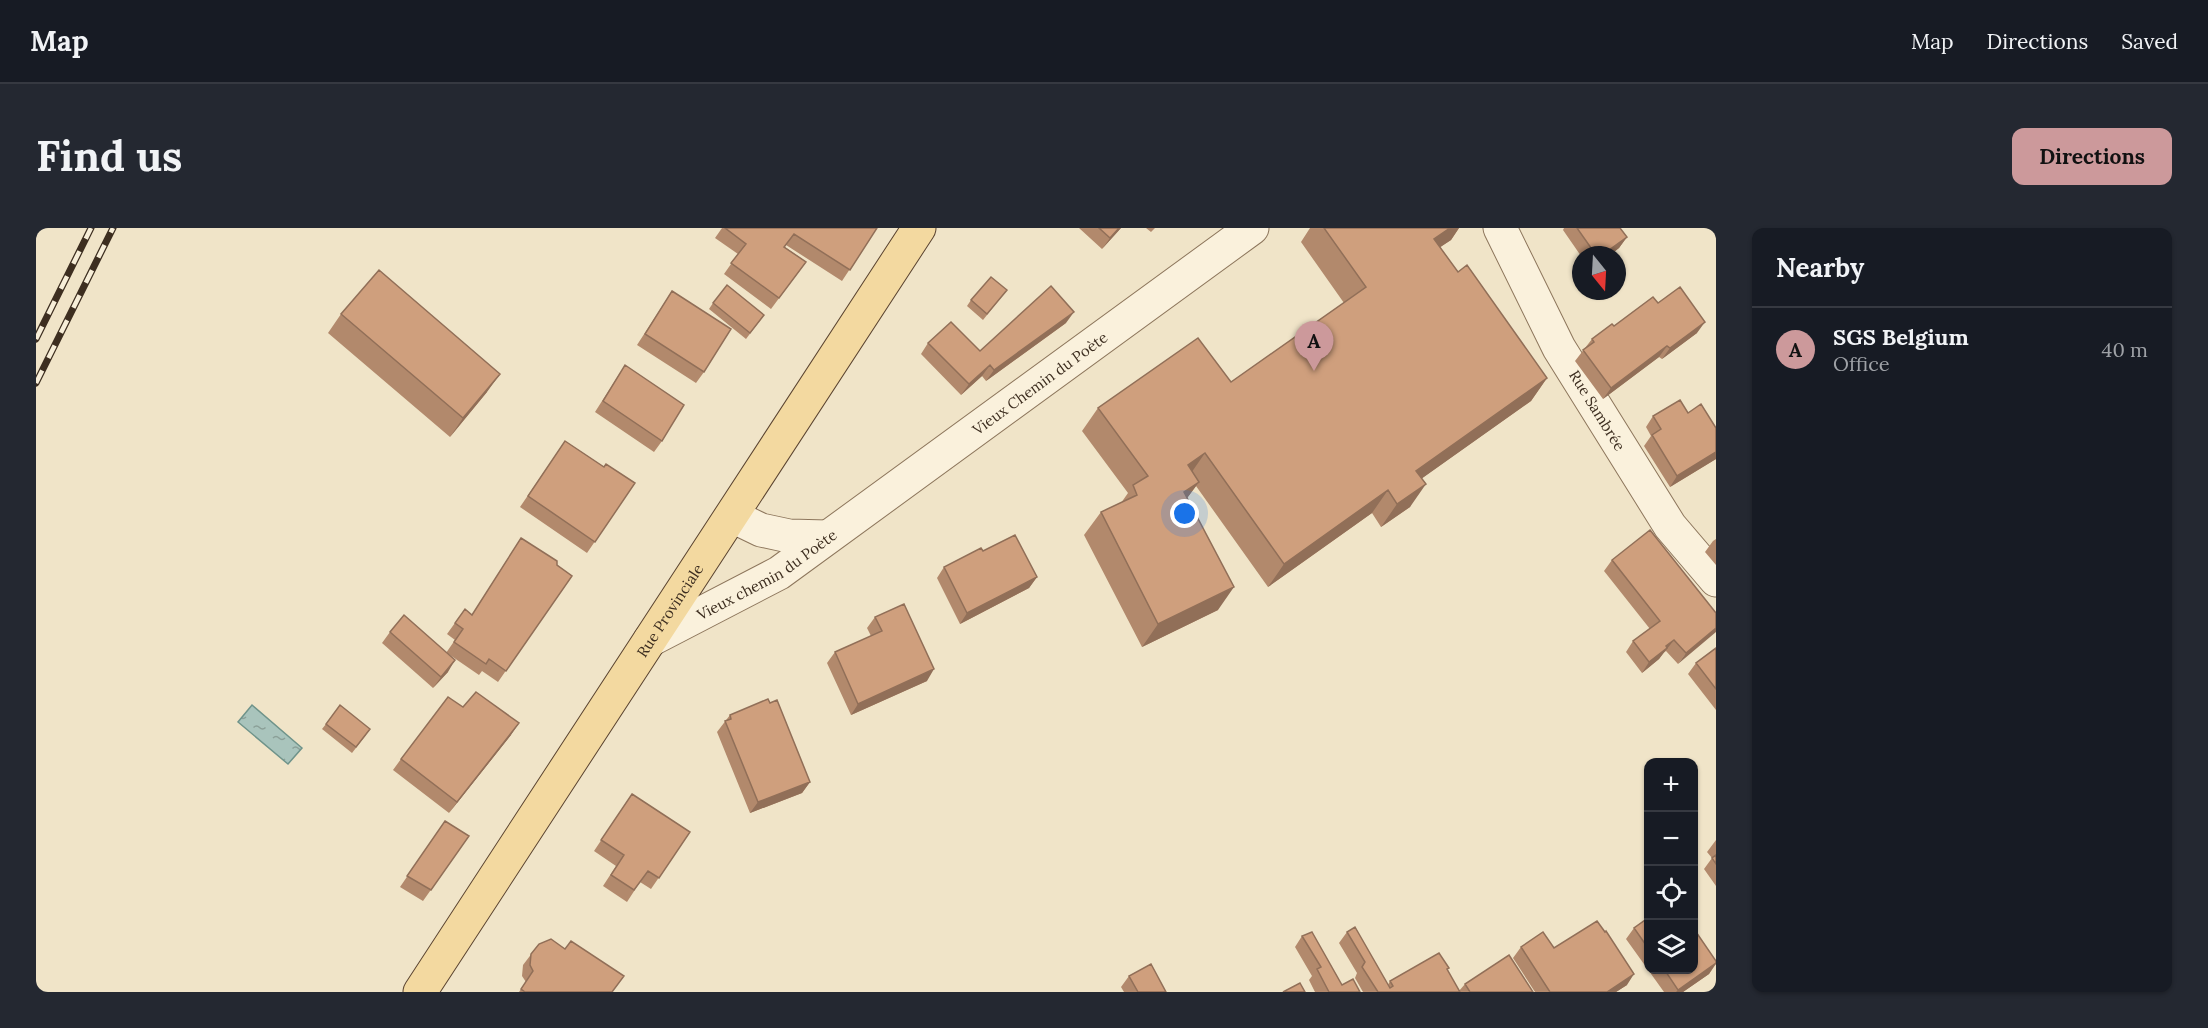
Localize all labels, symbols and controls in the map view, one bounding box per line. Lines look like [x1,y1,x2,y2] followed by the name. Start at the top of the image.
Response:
[30,23,89,59] text: Map
[1911,28,1954,55] text: Map
[1987,28,2088,55] text: Directions
[2121,28,2178,55] text: Saved
[2012,128,2172,185] button: Directions
[36,129,182,183] text: Find us
[1572,246,1626,300] north arrow
[1776,251,1864,284] text: Nearby
[1294,322,1334,371] pin: A
[1833,323,1969,351] text: SGS Belgium
[968,327,1111,439] street label: Vieux Chemin du Poète
[1789,337,1802,362] text: A
[2102,337,2148,362] text: 40 m
[1833,351,1890,376] text: Office
[1566,366,1630,454] street label: Rue Sambrée
[1170,499,1199,528] your location
[693,525,840,624] street label: Vieux chemin du Poète
[632,560,707,661] street label: Rue Provinciale
[1644,758,1698,974] map controls
[1644,758,1698,812] button: +
[1644,812,1698,866] button: −
[1644,866,1698,920] button: locate
[1644,920,1698,974] button: layers

